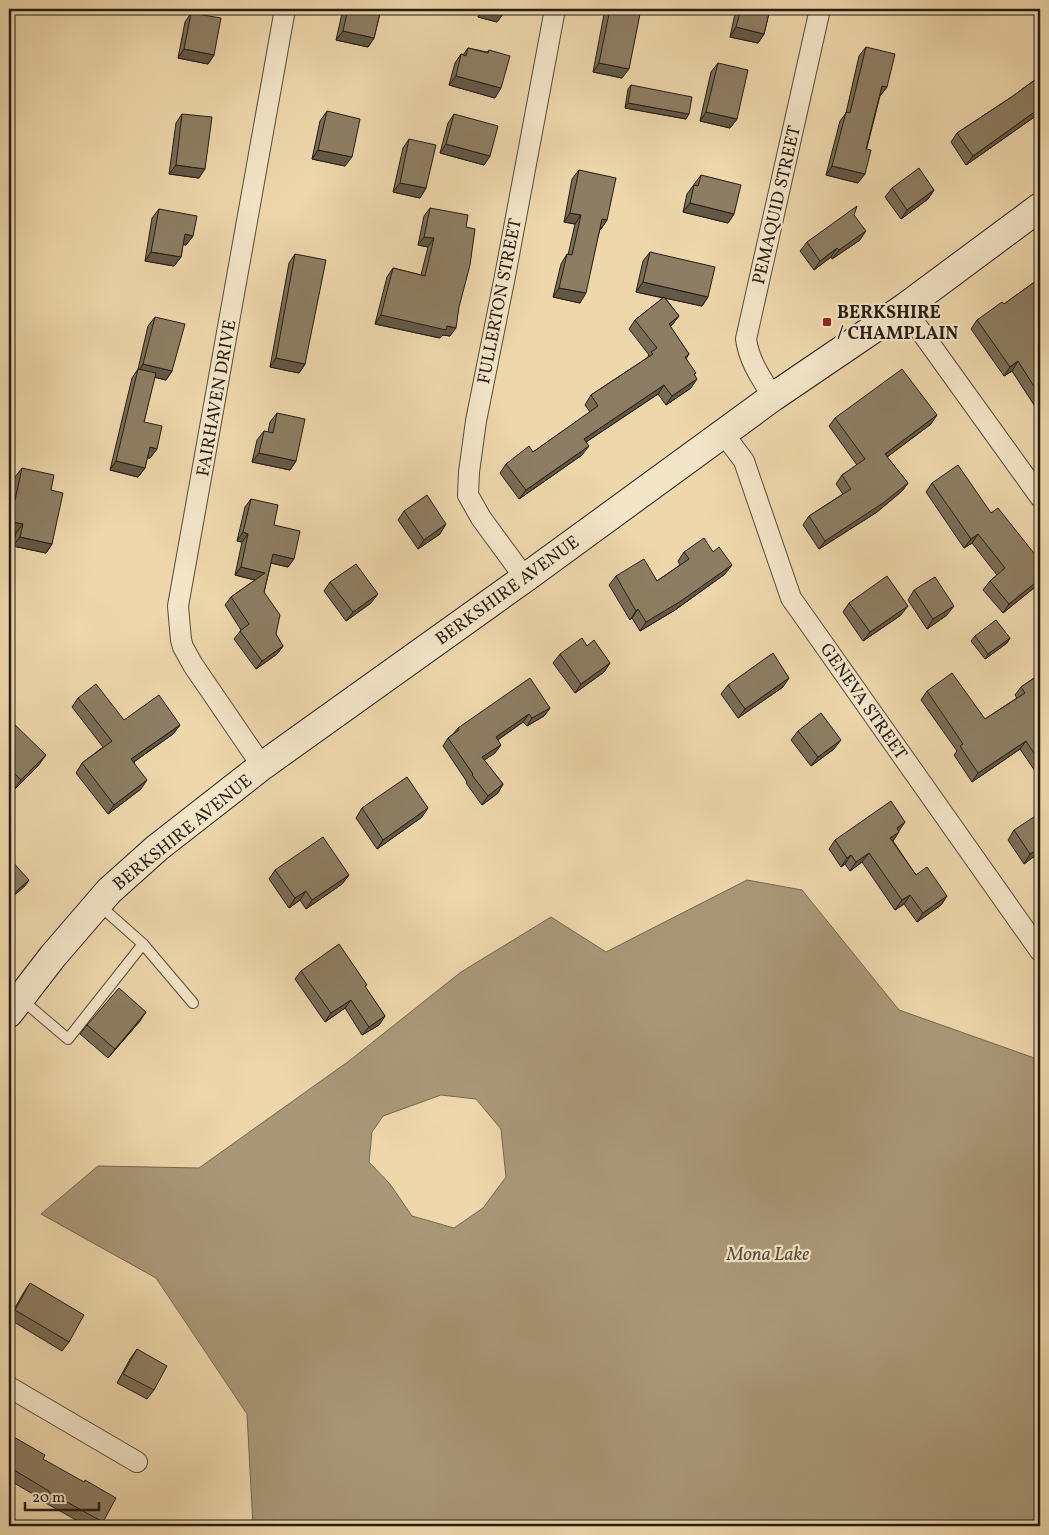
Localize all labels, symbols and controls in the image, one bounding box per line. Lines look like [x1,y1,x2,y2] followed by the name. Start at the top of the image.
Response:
[747,123,808,287] street label: PEMAQUID STREET
[472,216,529,386] street label: FULLERTON STREET
[837,301,958,347] place label: BERKSHIRE / CHAMPLAIN
[821,316,833,328] marker: BERKSHIRE / CHAMPLAIN
[191,318,244,479] street label: FAIRHAVEN DRIVE
[431,530,585,652] street label: BERKSHIRE AVENUE
[813,638,913,766] street label: GENEVA STREET
[108,769,258,897] street label: BERKSHIRE AVENUE
[726,1242,809,1268] water label: Mona Lake
[25,1480,99,1512] scale bar
[32,1488,65,1509] text: 20 m

